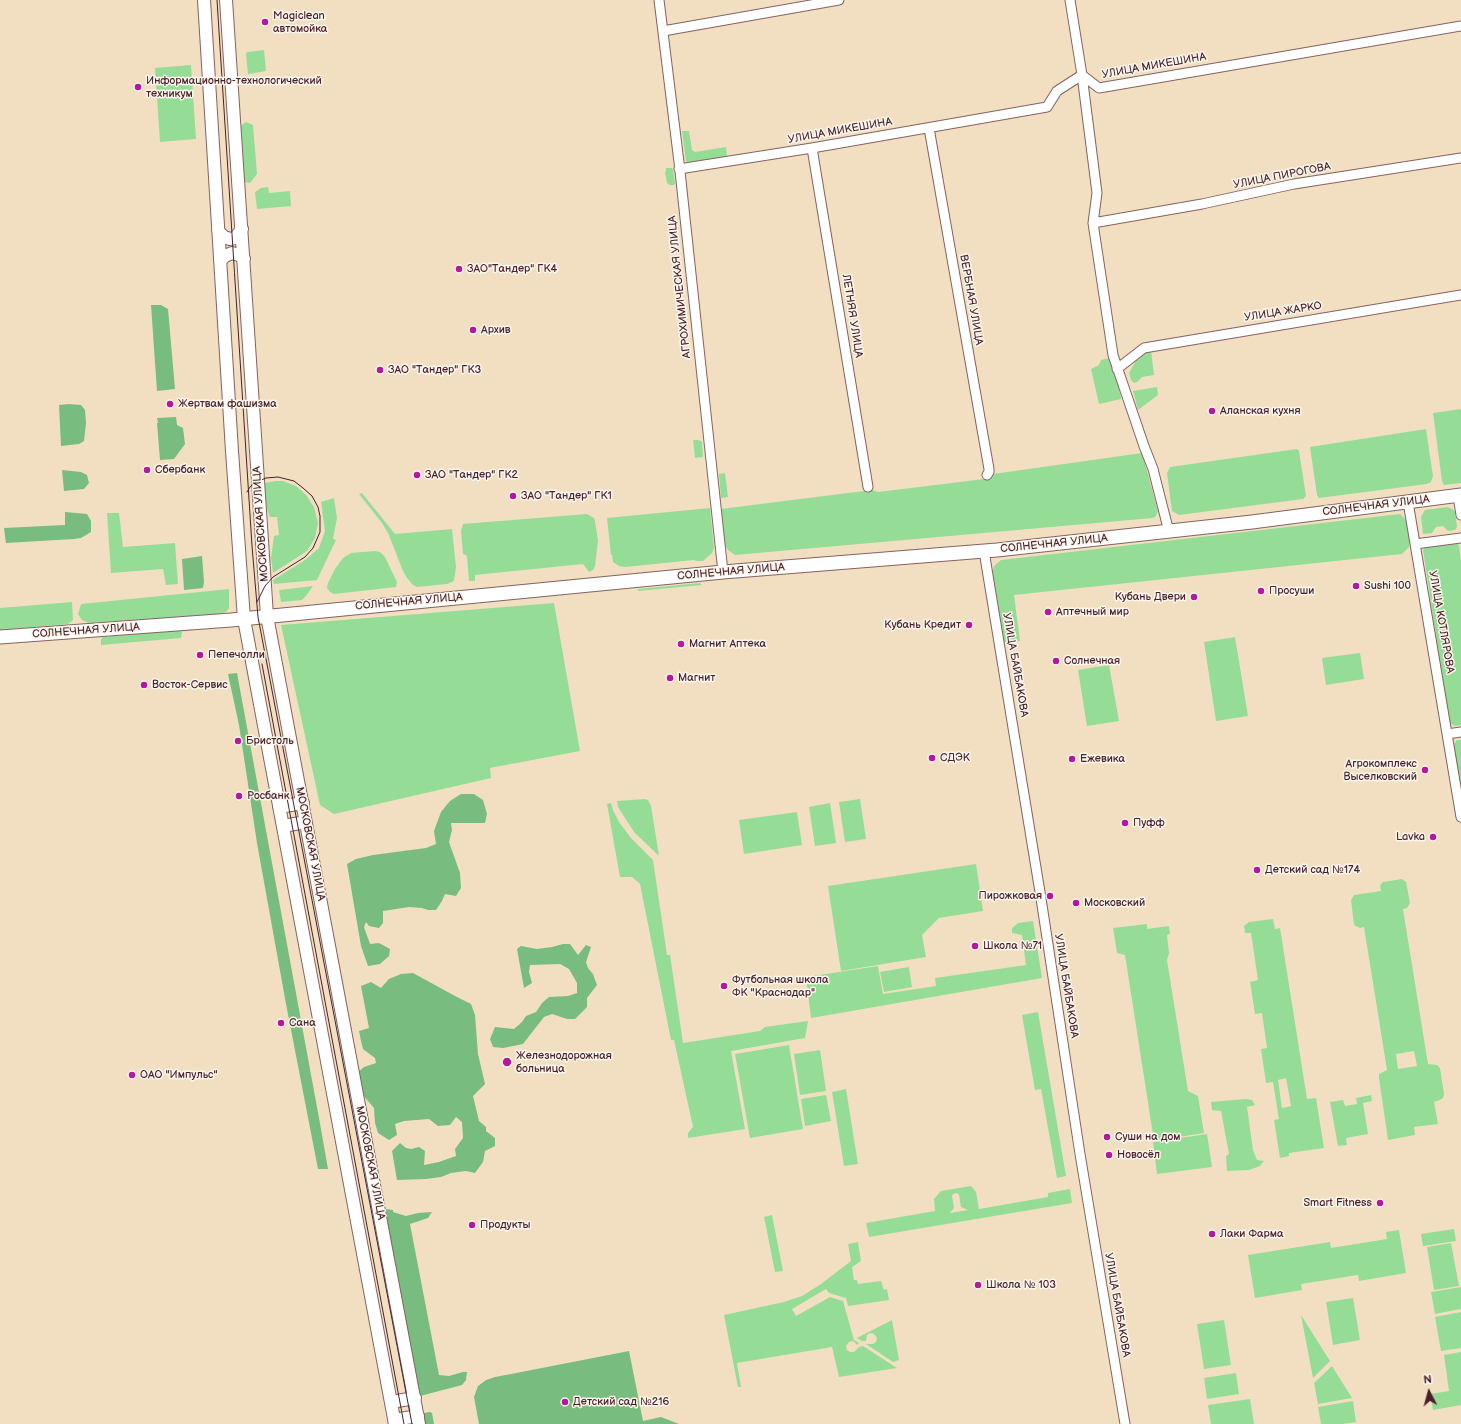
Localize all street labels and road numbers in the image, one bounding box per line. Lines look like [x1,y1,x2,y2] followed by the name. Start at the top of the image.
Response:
[1101,50,1207,82] street label: УЛИЦА МИКЕШИНА
[787,115,893,147] street label: УЛИЦА МИКЕШИНА
[1232,160,1332,192] street label: УЛИЦА ПИРОГОВА
[666,215,694,359] street label: АГРОХИМИЧЕСКАЯ УЛИЦА
[957,254,985,346] street label: ВЕРБНАЯ УЛИЦА
[839,273,865,359] street label: ЛЕТНЯЯ УЛИЦА
[1243,299,1323,325] street label: УЛИЦА ЖАРКО
[250,466,272,582] street label: МОСКОВСКАЯ УЛИЦА
[1322,493,1430,519] street label: СОЛНЕЧНАЯ УЛИЦА
[1000,532,1108,556] street label: СОЛНЕЧНАЯ УЛИЦА
[677,561,785,583] street label: СОЛНЕЧНАЯ УЛИЦА
[1425,570,1457,674] street label: УЛИЦА КОТЛЯРОВА
[355,591,463,613] street label: СОЛНЕЧНАЯ УЛИЦА
[999,612,1031,718] street label: УЛИЦА БАЙБАКОВА
[32,621,140,641] street label: СОЛНЕЧНАЯ УЛИЦА
[292,786,328,902] street label: МОСКОВСКАЯ УЛИЦА
[1051,933,1081,1039] street label: УЛИЦА БАЙБАКОВА
[352,1105,388,1221] street label: МОСКОВСКАЯ УЛИЦА
[1101,1252,1133,1358] street label: УЛИЦА БАЙБАКОВА

